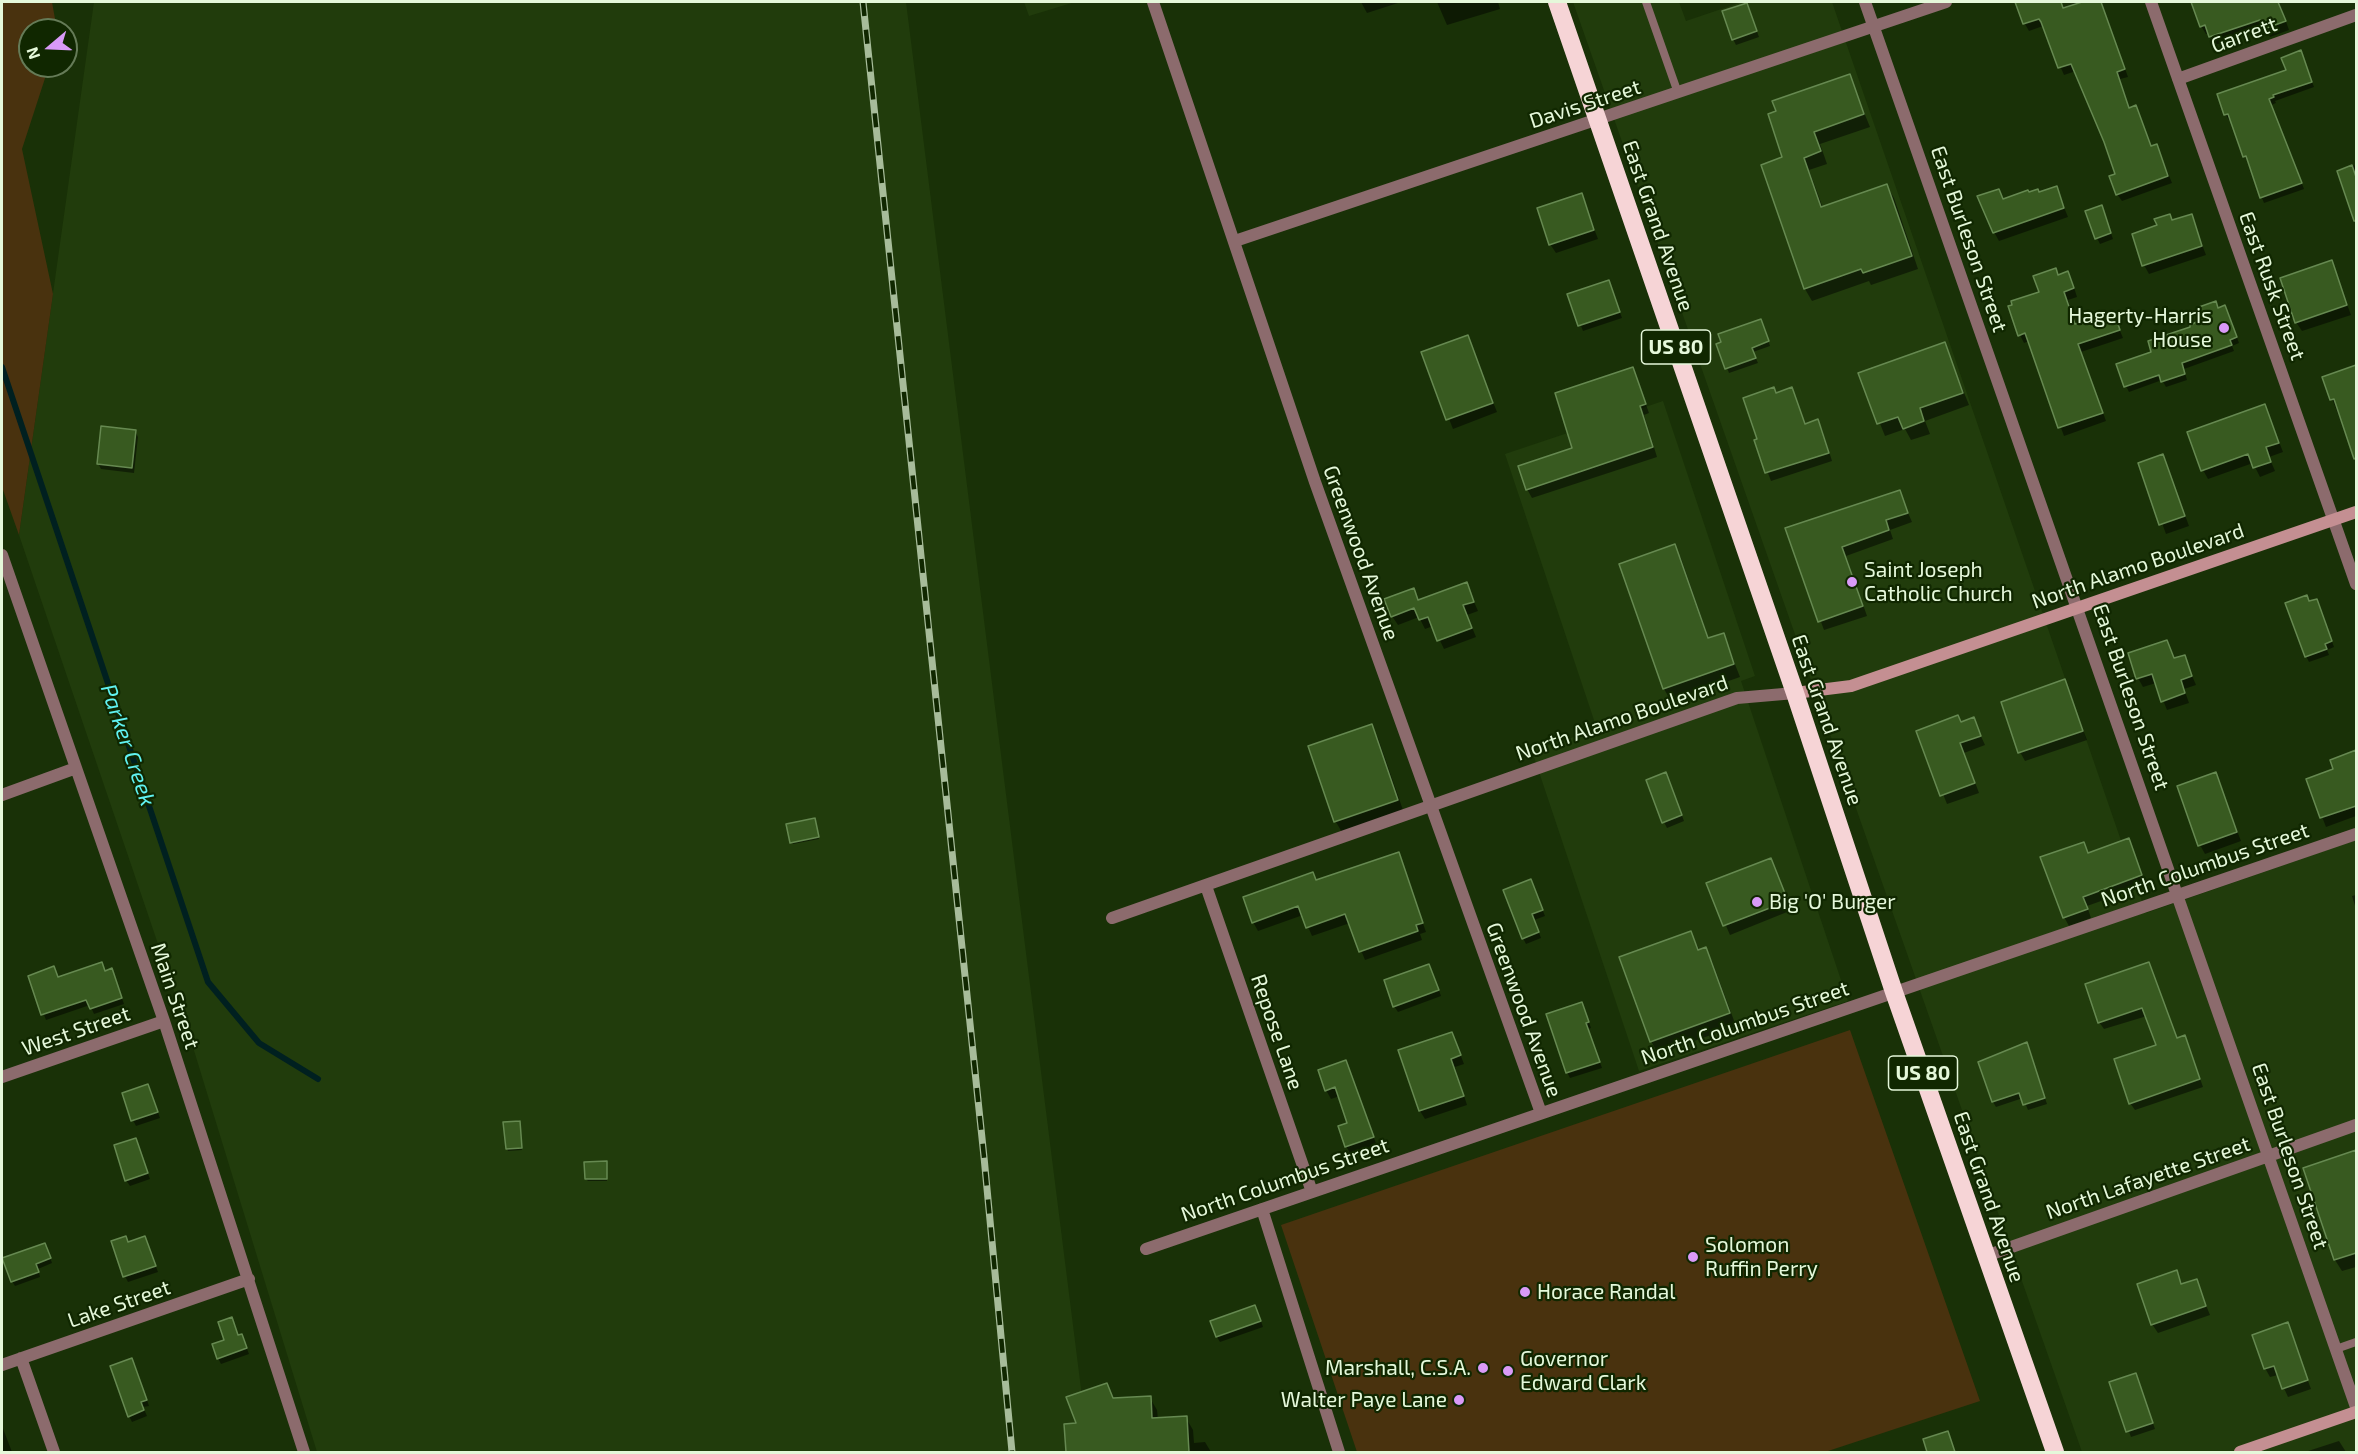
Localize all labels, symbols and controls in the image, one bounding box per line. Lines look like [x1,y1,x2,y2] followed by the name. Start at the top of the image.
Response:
[2207,11,2281,59] street label: Garrett
[18,18,78,78] north arrow
[22,45,43,62] text: N
[1526,74,1644,134] street label: Davis Street
[1617,137,1699,315] street label: East Grand Avenue
[1925,143,2013,335] street label: East Burleson Street
[2233,208,2311,364] street label: East Rusk Street
[2068,303,2212,353] place label: Hagerty-Harris House
[2217,321,2231,335] marker: Hagerty-Harris House
[1642,330,1710,364] road number: US 80
[1318,462,1404,644] street label: Greenwood Avenue
[2028,518,2248,614] street label: North Alamo Boulevard
[1864,557,2013,607] place label: Saint Joseph Catholic Church
[1845,575,1859,589] marker: Saint Joseph Catholic Church
[2087,601,2175,793] street label: East Burleson Street
[1786,631,1868,809] street label: East Grand Avenue
[1512,670,1732,766] street label: North Alamo Boulevard
[95,681,161,809] water label: Parker Creek
[2098,818,2312,912] street label: North Columbus Street
[1769,889,1896,915] place label: Big 'O' Burger
[1750,895,1764,909] marker: Big 'O' Burger
[1481,919,1567,1101] street label: Greenwood Avenue
[145,940,205,1052] street label: Main Street
[1245,971,1309,1093] street label: Repose Lane
[1638,976,1852,1070] street label: North Columbus Street
[19,1001,133,1061] street label: West Street
[1888,1056,1958,1090] road number: US 80
[2246,1060,2334,1252] street label: East Burleson Street
[1948,1108,2030,1286] street label: East Grand Avenue
[2043,1131,2253,1225] street label: North Lafayette Street
[1178,1133,1392,1227] street label: North Columbus Street
[1705,1232,1818,1282] place label: Solomon Ruffin Perry
[1686,1250,1700,1264] marker: Solomon Ruffin Perry
[64,1275,174,1333] street label: Lake Street
[1537,1279,1675,1305] place label: Horace Randal
[1518,1285,1532,1299] marker: Horace Randal
[1520,1346,1646,1396] place label: Governor Edward Clark
[1325,1355,1471,1381] place label: Marshall, C.S.A.
[1476,1361,1490,1375] marker: Marshall, C.S.A.
[1501,1364,1515,1378] marker: Governor Edward Clark
[1281,1387,1447,1413] place label: Walter Paye Lane
[1452,1393,1466,1407] marker: Walter Paye Lane

